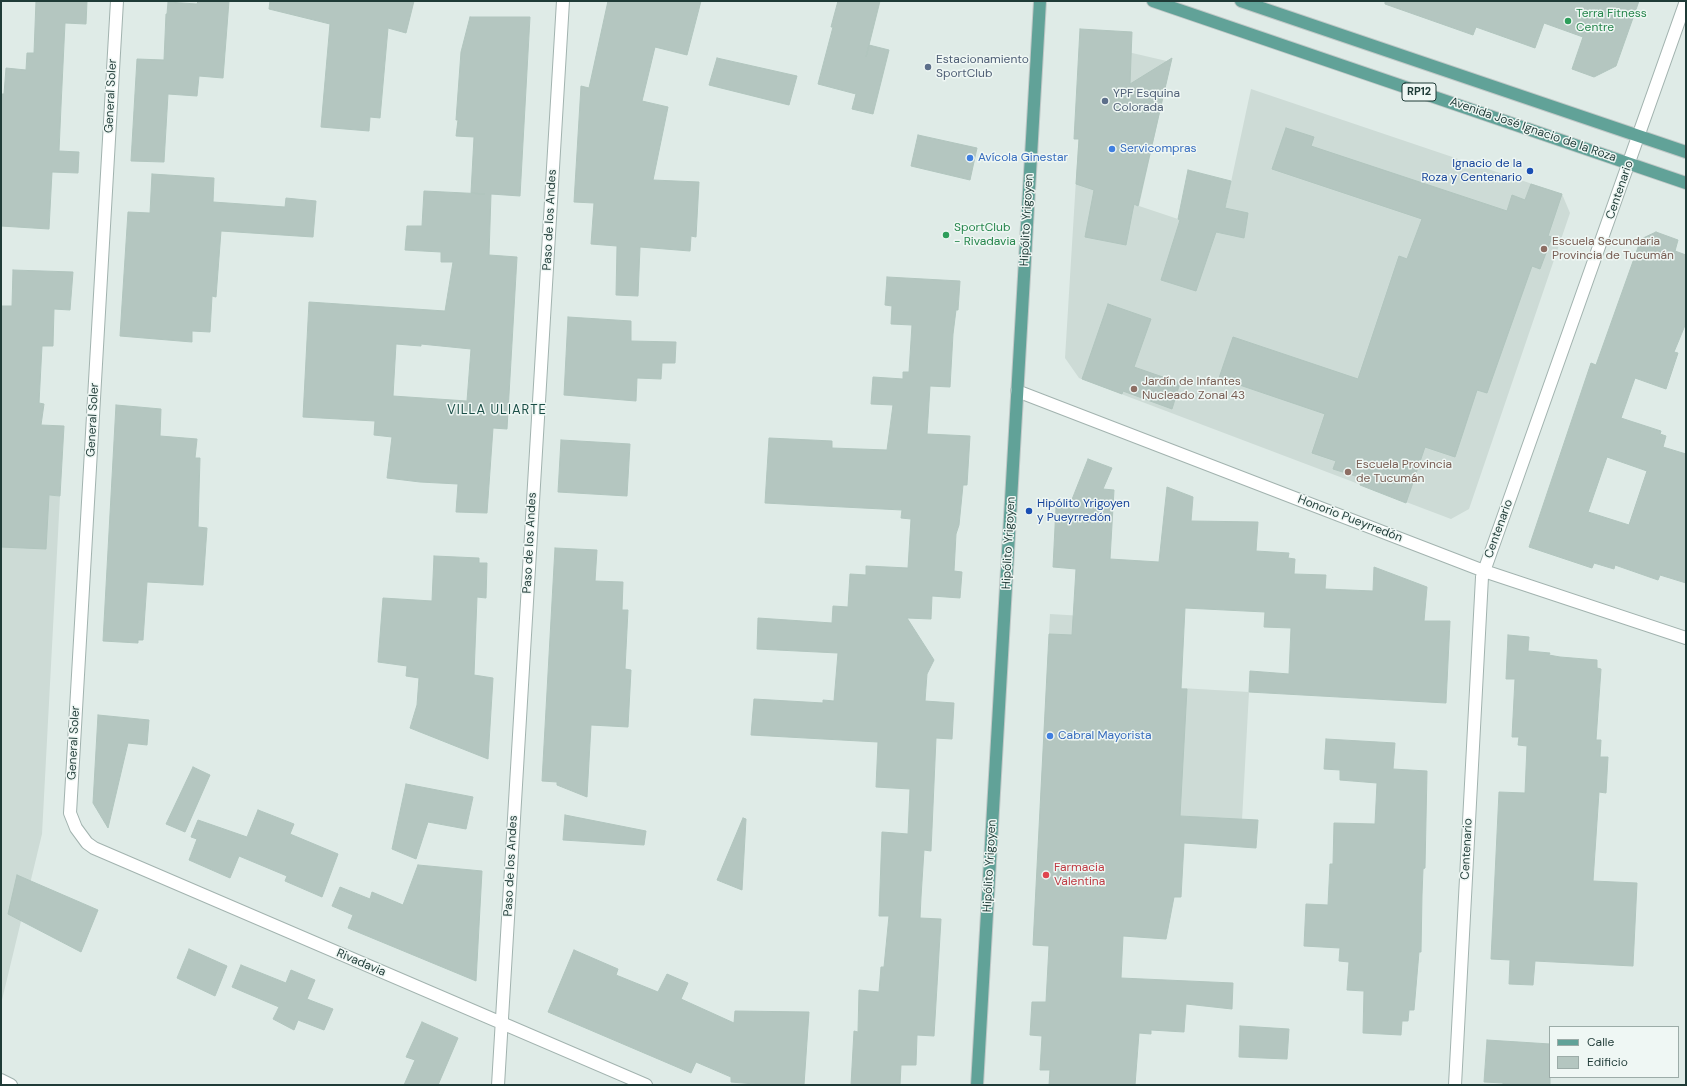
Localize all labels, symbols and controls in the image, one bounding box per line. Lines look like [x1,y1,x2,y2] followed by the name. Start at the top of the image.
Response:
[1576,7,1647,35] place label: Terra Fitness Centre
[1563,16,1573,26] marker: Terra Fitness Centre
[936,53,1029,81] place label: Estacionamiento SportClub
[102,58,120,134] street label: General Soler
[923,62,933,72] marker: Estacionamiento SportClub
[1402,83,1436,101] road number: RP12
[1113,87,1180,115] place label: YPF Esquina Colorada
[1448,95,1618,165] street label: Avenida José Ignacio de la Roza
[1100,96,1110,106] marker: YPF Esquina Colorada
[1120,142,1197,156] place label: Servicompras
[1107,144,1117,154] marker: Servicompras
[978,151,1068,165] place label: Avícola Ginestar
[965,153,975,163] marker: Avícola Ginestar
[1422,157,1522,185] place label: Ignacio de la Roza y Centenario
[1603,159,1637,221] street label: Centenario
[1525,166,1535,176] marker: Ignacio de la Roza y Centenario
[540,169,560,271] street label: Paso de los Andes
[1017,173,1037,267] street label: Hipólito Yrigoyen
[954,221,1016,249] place label: SportClub - Rivadavia
[941,230,951,240] marker: SportClub - Rivadavia
[1552,235,1674,263] place label: Escuela Secundaria Provincia de Tucumán
[1539,244,1549,254] marker: Escuela Secundaria Provincia de Tucumán
[1142,375,1245,403] place label: Jardín de Infantes Nucleado Zonal 43
[84,382,102,458] street label: General Soler
[1129,384,1139,394] marker: Jardín de Infantes Nucleado Zonal 43
[447,403,547,419] district label: VILLA ULIARTE
[1356,458,1452,486] place label: Escuela Provincia de Tucumán
[1343,467,1353,477] marker: Escuela Provincia de Tucumán
[520,492,540,594] street label: Paso de los Andes
[1296,492,1404,546] street label: Honorio Pueyrredón
[999,496,1019,590] street label: Hipólito Yrigoyen
[1037,497,1130,525] place label: Hipólito Yrigoyen y Pueyrredón
[1482,498,1516,560] street label: Centenario
[1024,506,1034,516] marker: Hipólito Yrigoyen y Pueyrredón
[65,705,83,781] street label: General Soler
[1058,729,1151,743] place label: Cabral Mayorista
[1045,731,1055,741] marker: Cabral Mayorista
[501,815,521,917] street label: Paso de los Andes
[1458,818,1476,880] street label: Centenario
[980,819,1000,913] street label: Hipólito Yrigoyen
[1054,861,1105,889] place label: Farmacia Valentina
[1041,870,1051,880] marker: Farmacia Valentina
[334,946,388,980] street label: Rivadavia
[1549,1026,1679,1078] legend
[1587,1034,1614,1050] text: Calle
[1587,1054,1628,1070] text: Edificio

